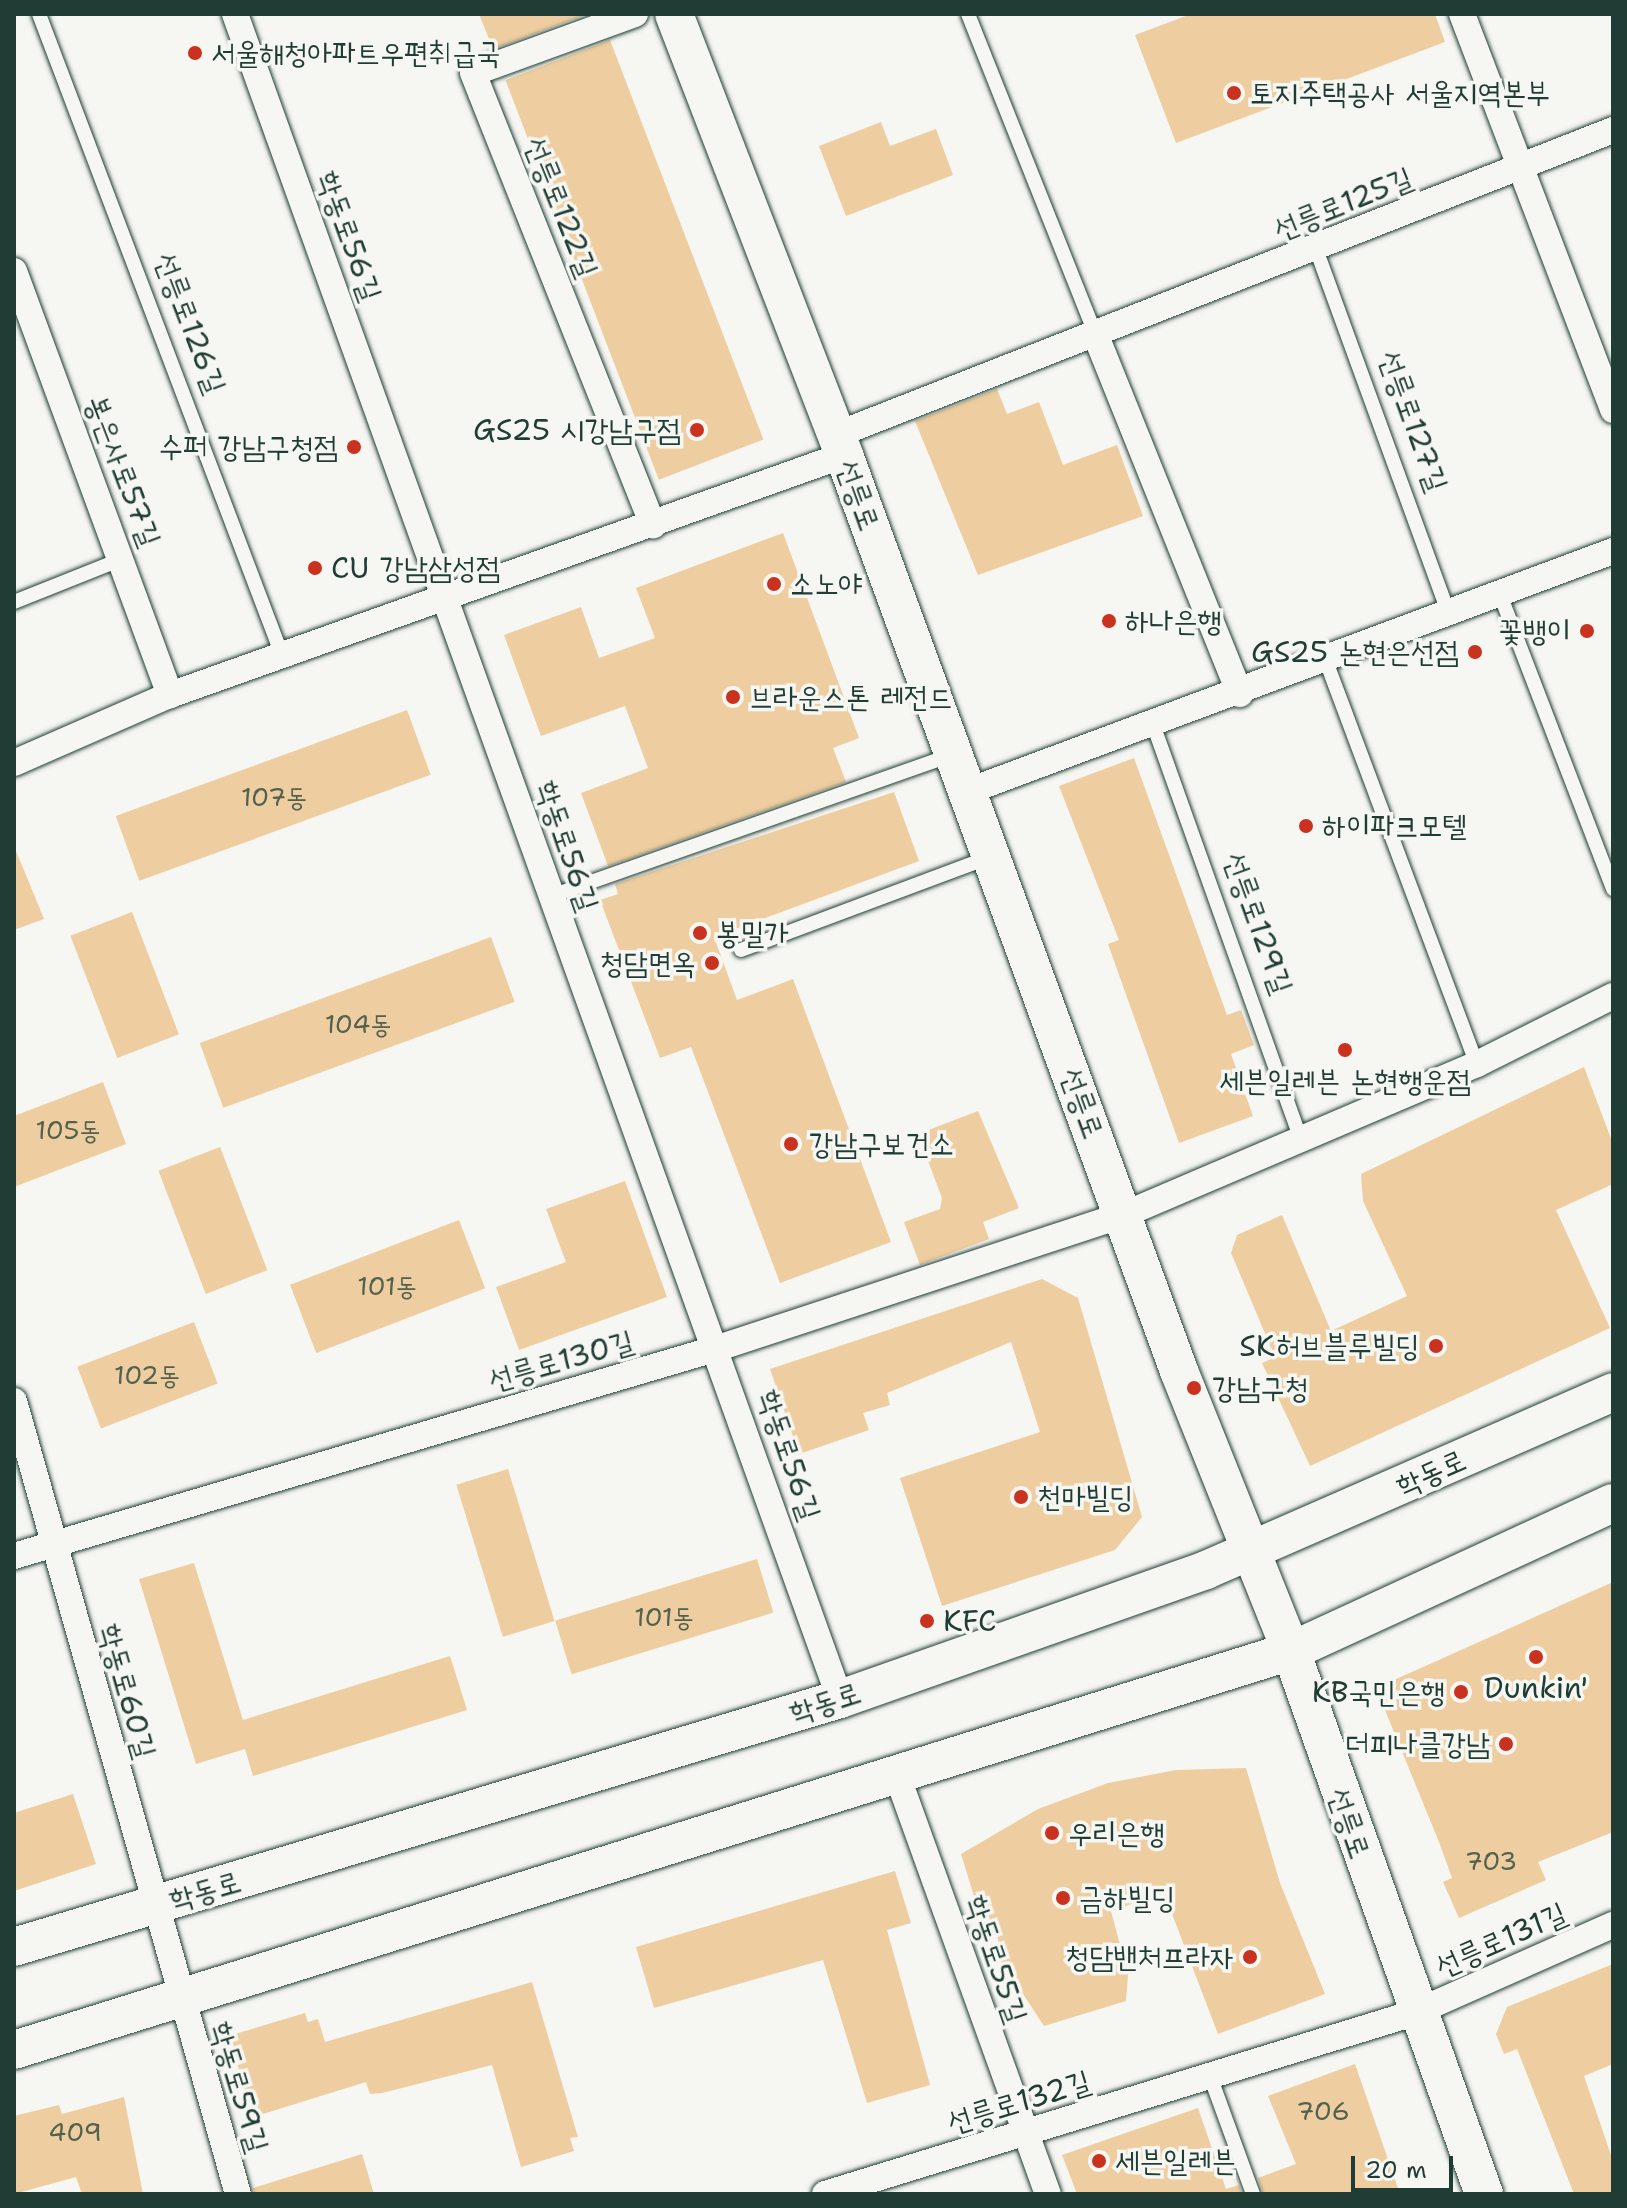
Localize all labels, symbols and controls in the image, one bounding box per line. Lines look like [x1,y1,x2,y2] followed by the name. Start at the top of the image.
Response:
[211,35,501,71] place label: 서울해청아파트우편취급국
[186,44,204,62] marker: 서울해청아파트우편취급국
[1250,75,1550,111] place label: 토지주택공사 서울지역본부
[1225,84,1243,102] marker: 토지주택공사 서울지역본부
[517,132,605,282] street label: 선릉로122길
[1268,160,1418,248] street label: 선릉로125길
[309,166,389,306] street label: 학동로56길
[147,247,233,399] street label: 선릉로126길
[1371,346,1455,496] street label: 선릉로127길
[78,391,168,551] street label: 봉은사로57길
[473,412,681,448] place label: GS25 시강남구점
[688,421,706,439] marker: GS25 시강남구점
[159,429,338,465] place label: 수퍼 강남구청점
[345,438,363,456] marker: 수퍼 강남구청점
[829,455,887,535] street label: 선릉로
[331,550,500,586] place label: CU 강남삼성점
[306,559,324,577] marker: CU 강남삼성점
[790,566,862,602] place label: 소노야
[765,575,783,593] marker: 소노야
[1125,603,1222,639] place label: 하나은행
[1100,612,1118,630] marker: 하나은행
[1499,613,1571,649] place label: 꽃뱅이
[1578,622,1596,640] marker: 꽃뱅이
[1251,634,1459,670] place label: GS25 논현은선점
[1466,643,1484,661] marker: GS25 논현은선점
[749,679,952,715] place label: 브라운스톤 레전드
[724,688,742,706] marker: 브라운스톤 레전드
[528,776,606,916] street label: 학동로56길
[241,781,307,813] house number: 107동
[1322,808,1467,844] place label: 하이파크모텔
[1297,817,1315,835] marker: 하이파크모텔
[1216,847,1300,999] street label: 선릉로129길
[716,915,788,951] place label: 봉밀가
[691,924,709,942] marker: 봉밀가
[599,945,696,981] place label: 청담면옥
[703,954,721,972] marker: 청담면옥
[325,1008,391,1040] house number: 104동
[1336,1041,1354,1059] marker: 세븐일레븐 논현행운점
[1053,1063,1111,1143] street label: 선릉로
[1219,1063,1471,1099] place label: 세븐일레븐 논현행운점
[36,1114,100,1146] house number: 105동
[809,1126,954,1162] place label: 강남구보건소
[780,1133,802,1155] marker: 강남구보건소
[357,1270,417,1302] house number: 101동
[484,1323,638,1399] street label: 선릉로130길
[1239,1328,1420,1364] place label: SK허브블루빌딩
[1427,1337,1445,1355] marker: SK허브블루빌딩
[114,1359,180,1391] house number: 102동
[1212,1370,1309,1406] place label: 강남구청
[1183,1377,1205,1399] marker: 강남구청
[750,1385,828,1525] street label: 학동로56길
[1391,1442,1471,1504] street label: 학동로
[1037,1479,1134,1515] place label: 천마빌딩
[1012,1488,1030,1506] marker: 천마빌딩
[634,1601,694,1633] house number: 101동
[943,1603,996,1639] place label: KFC
[918,1612,936,1630] marker: KFC
[91,1620,163,1762] street label: 학동로60길
[1527,1648,1545,1666] marker: Dunkin'
[1484,1670,1588,1706] place label: Dunkin'
[1312,1674,1445,1710] place label: KB국민은행
[785,1675,865,1731] street label: 학동로
[1452,1683,1470,1701] marker: KB국민은행
[1345,1726,1490,1762] place label: 더피나클강남
[1497,1735,1515,1753] marker: 더피나클강남
[1320,1783,1378,1863] street label: 선릉로
[1068,1815,1165,1851] place label: 우리은행
[1043,1824,1061,1842] marker: 우리은행
[1465,1845,1517,1877] house number: 703
[165,1864,245,1918] street label: 학동로
[1079,1880,1176,1916] place label: 금하빌딩
[1054,1889,1072,1907] marker: 금하빌딩
[957,1891,1035,2027] street label: 학동로55길
[1430,1895,1572,1985] street label: 선릉로131길
[1065,1939,1234,1975] place label: 청담밴처프라자
[1241,1948,1259,1966] marker: 청담밴처프라자
[202,2017,276,2157] street label: 학동로59길
[943,2063,1095,2141] street label: 선릉로132길
[1296,2095,1350,2127] house number: 706
[48,2116,102,2148] house number: 409
[1355,2140,1457,2190] scale bar
[1115,2143,1236,2179] place label: 세븐일레븐
[1090,2152,1108,2170] marker: 세븐일레븐
[1365,2154,1427,2186] text: 20 m

